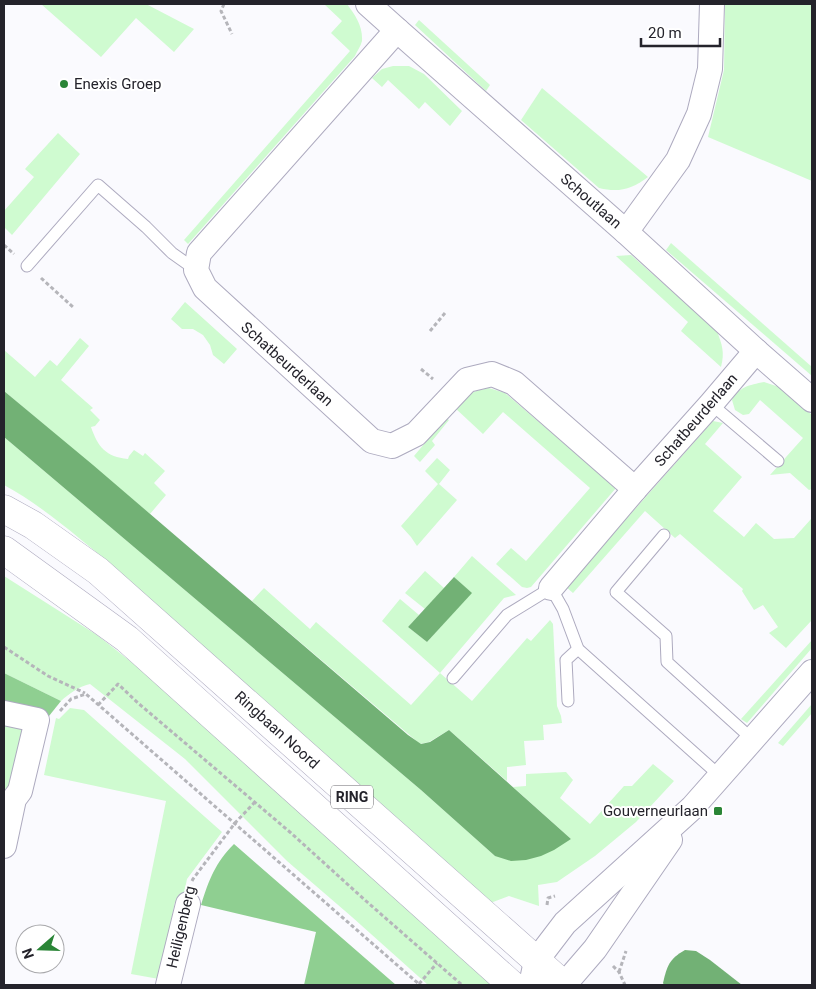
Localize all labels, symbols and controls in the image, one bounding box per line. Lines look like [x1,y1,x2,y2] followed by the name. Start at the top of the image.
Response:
[641,15,720,47] scale bar
[648,24,682,42] text: 20 m
[74,75,161,93] place label: Enexis Groep
[58,78,70,90] marker: Enexis Groep
[557,170,625,232] street label: Schoutlaan
[237,318,337,410] street label: Schatbeurderlaan
[651,370,741,470] street label: Schatbeurderlaan
[231,687,323,773] street label: Ringbaan Noord
[331,786,373,809] road number: RING
[603,802,708,820] place label: Gouverneurlaan
[712,805,724,817] marker: Gouverneurlaan
[163,884,199,970] street label: Heiligenberg
[15,924,65,974] north arrow
[19,946,37,961] text: N

